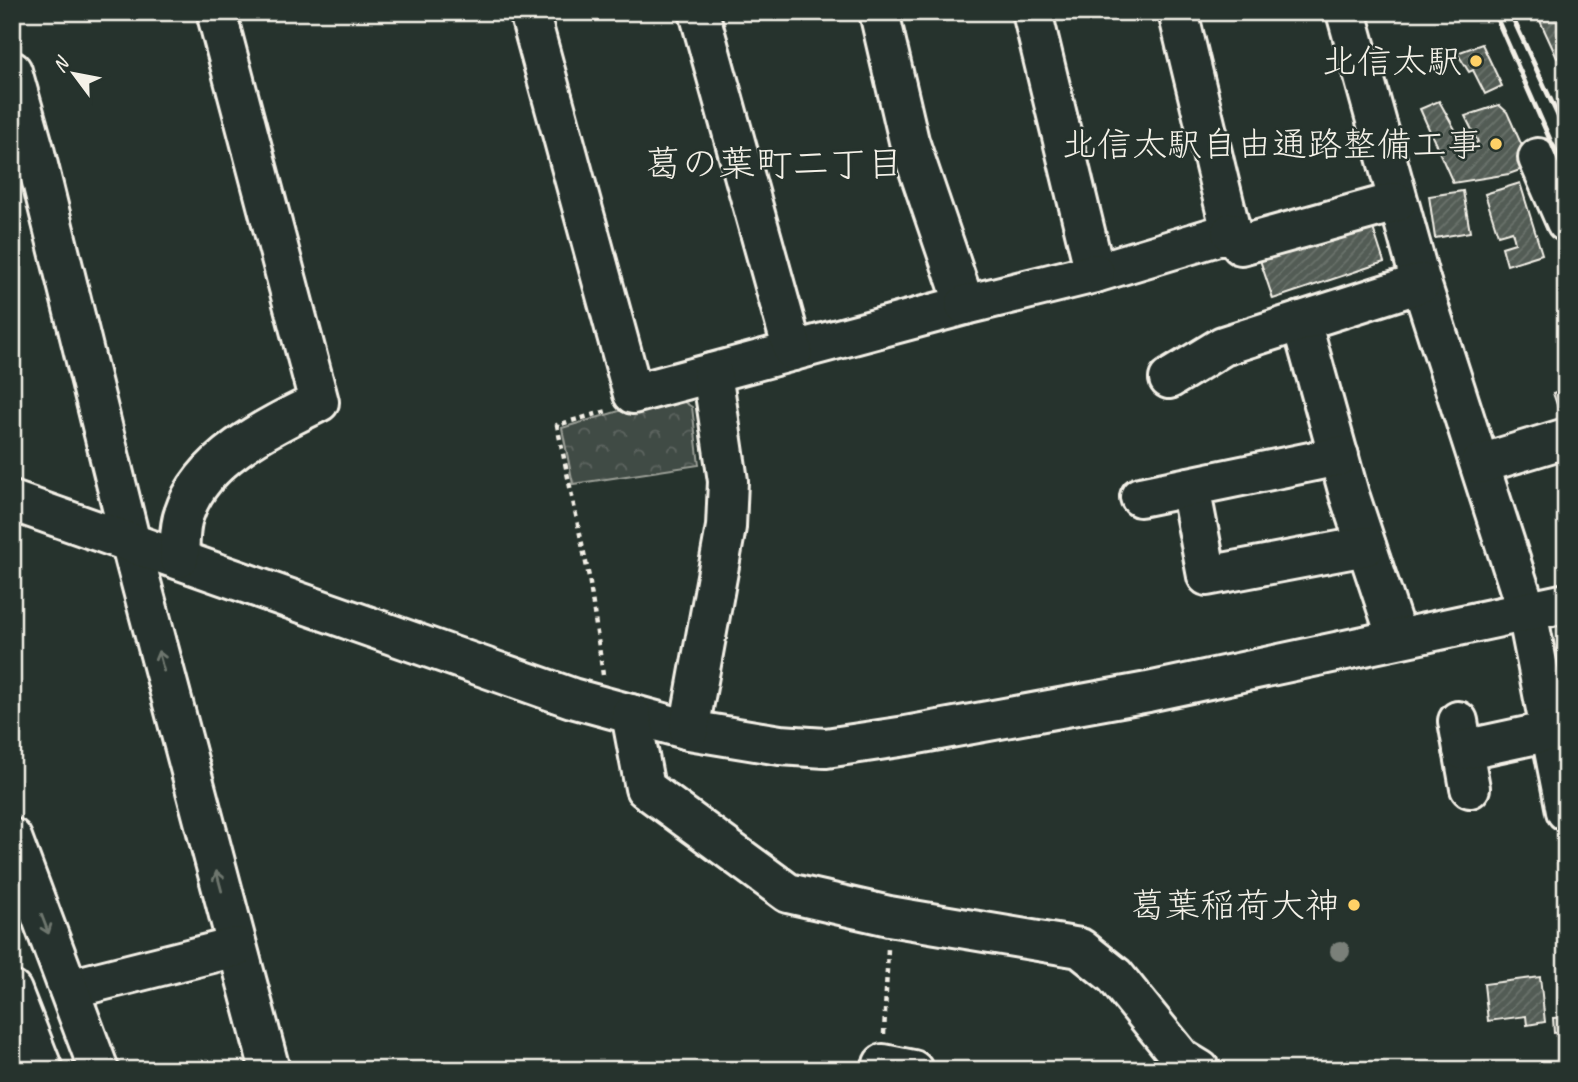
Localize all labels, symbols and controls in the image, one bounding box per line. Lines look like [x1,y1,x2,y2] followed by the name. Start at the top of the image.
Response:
[38,38,108,108] north arrow
[1322,39,1462,84] place label: 北信太駅
[47,51,75,77] text: N
[1468,53,1484,69] marker: 北信太駅
[1062,122,1482,167] place label: 北信太駅自由通路整備工事
[1488,136,1504,152] marker: 北信太駅自由通路整備工事
[645,140,904,187] district label: 葛の葉町二丁目
[154,650,167,673] one-way arrow
[212,870,225,893] one-way arrow
[1130,883,1340,928] place label: 葛葉稲荷大神
[1346,897,1362,913] marker: 葛葉稲荷大神
[40,913,52,935] one-way arrow

